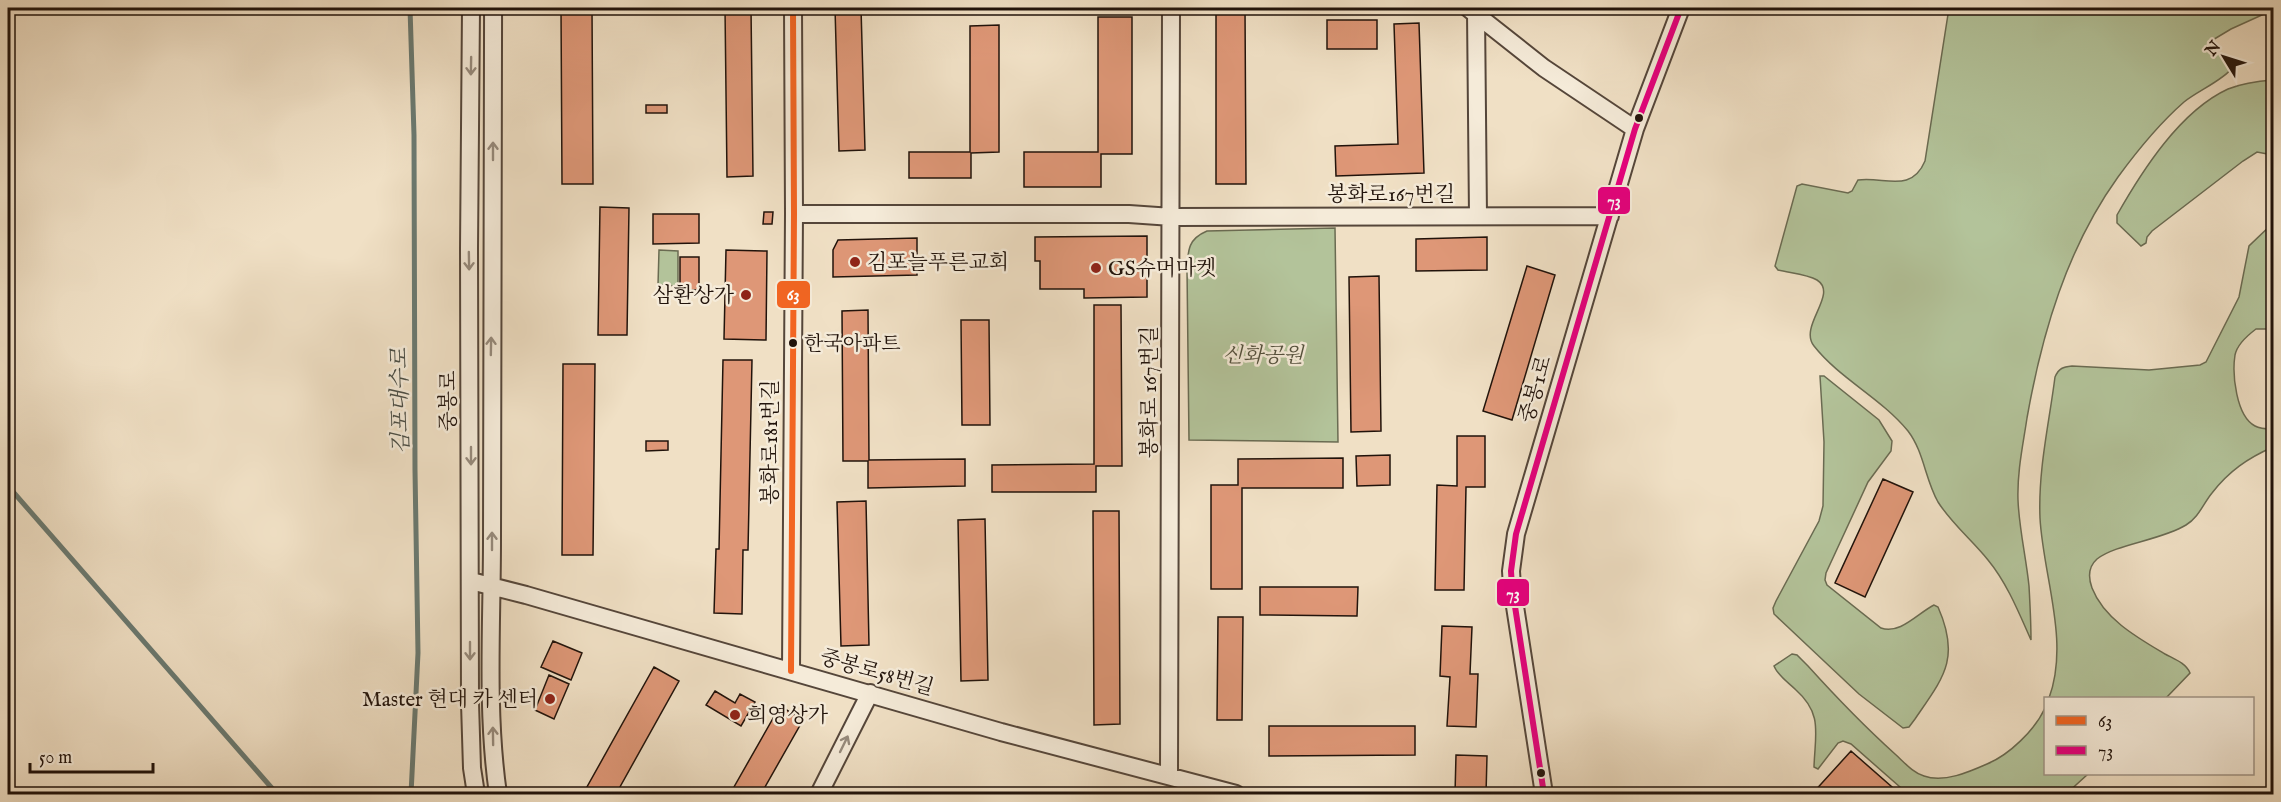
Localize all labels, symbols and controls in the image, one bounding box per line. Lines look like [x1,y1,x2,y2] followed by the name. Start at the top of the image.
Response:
[2194,27,2254,87] north arrow
[2201,37,2226,61] text: N
[465,55,477,75] one-way arrow
[1633,112,1645,124] unlabelled marker
[487,142,499,162] one-way arrow
[1327,182,1455,209] street label: 봉화로167번길
[1597,186,1631,215] line badge: 73
[1607,192,1621,212] text: 73
[464,250,475,270] one-way arrow
[867,250,1009,277] place label: 김포늘푸른교회
[848,255,862,269] marker: 김포늘푸른교회
[1108,256,1217,283] place label: GS슈머마켓
[1089,261,1103,275] marker: GS슈머마켓
[776,280,811,309] line badge: 63
[653,283,735,310] place label: 삼환상가
[787,286,799,306] text: 63
[739,288,753,302] marker: 삼환상가
[1137,326,1164,458] street label: 봉화로 167번길
[804,332,901,357] place label: 한국아파트
[485,337,497,357] one-way arrow
[787,337,799,349] marker: 한국아파트
[1222,343,1305,370] park label: 신화공원
[386,347,416,454] water label: 김포대수로
[1514,353,1559,426] street label: 중봉1로
[436,371,463,431] street label: 중봉로
[758,379,785,505] street label: 봉화로181번길
[465,445,477,465] one-way arrow
[486,532,498,552] one-way arrow
[1496,578,1530,607] line badge: 73
[1506,585,1520,605] text: 73
[464,640,476,660] one-way arrow
[816,644,937,703] street label: 중봉로58번길
[362,687,538,714] place label: Master 현대 카 센터
[543,692,557,706] marker: Master 현대 카 센터
[2044,697,2254,775] legend
[747,703,829,730] place label: 희영상가
[728,708,742,722] marker: 희영상가
[2098,711,2112,734] text: 63
[487,727,499,747] one-way arrow
[839,735,851,753] one-way arrow
[30,736,153,774] scale bar
[2098,741,2113,764] text: 73
[39,747,72,770] text: 50 m
[1535,767,1547,779] unlabelled marker

